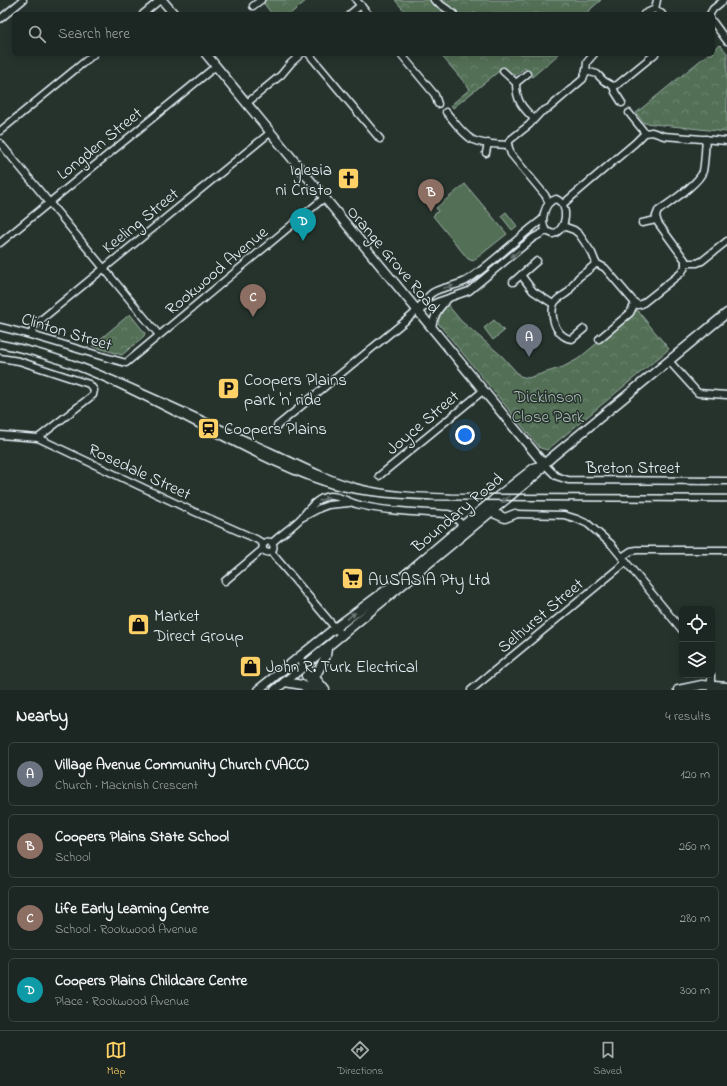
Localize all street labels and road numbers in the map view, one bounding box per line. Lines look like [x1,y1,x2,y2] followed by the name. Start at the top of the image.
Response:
[52,102,150,188] street label: Longden Street
[97,182,186,262] street label: Keeling Street
[339,201,446,321] street label: Orange Grove Road
[160,220,274,322] street label: Rookwood Avenue
[18,307,115,358] street label: Clinton Street
[381,385,466,462] street label: Joyce Street
[84,438,195,507] street label: Rosedale Street
[585,456,680,481] street label: Breton Street
[406,467,510,560] street label: Boundary Road
[492,572,590,660] street label: Selhurst Street

